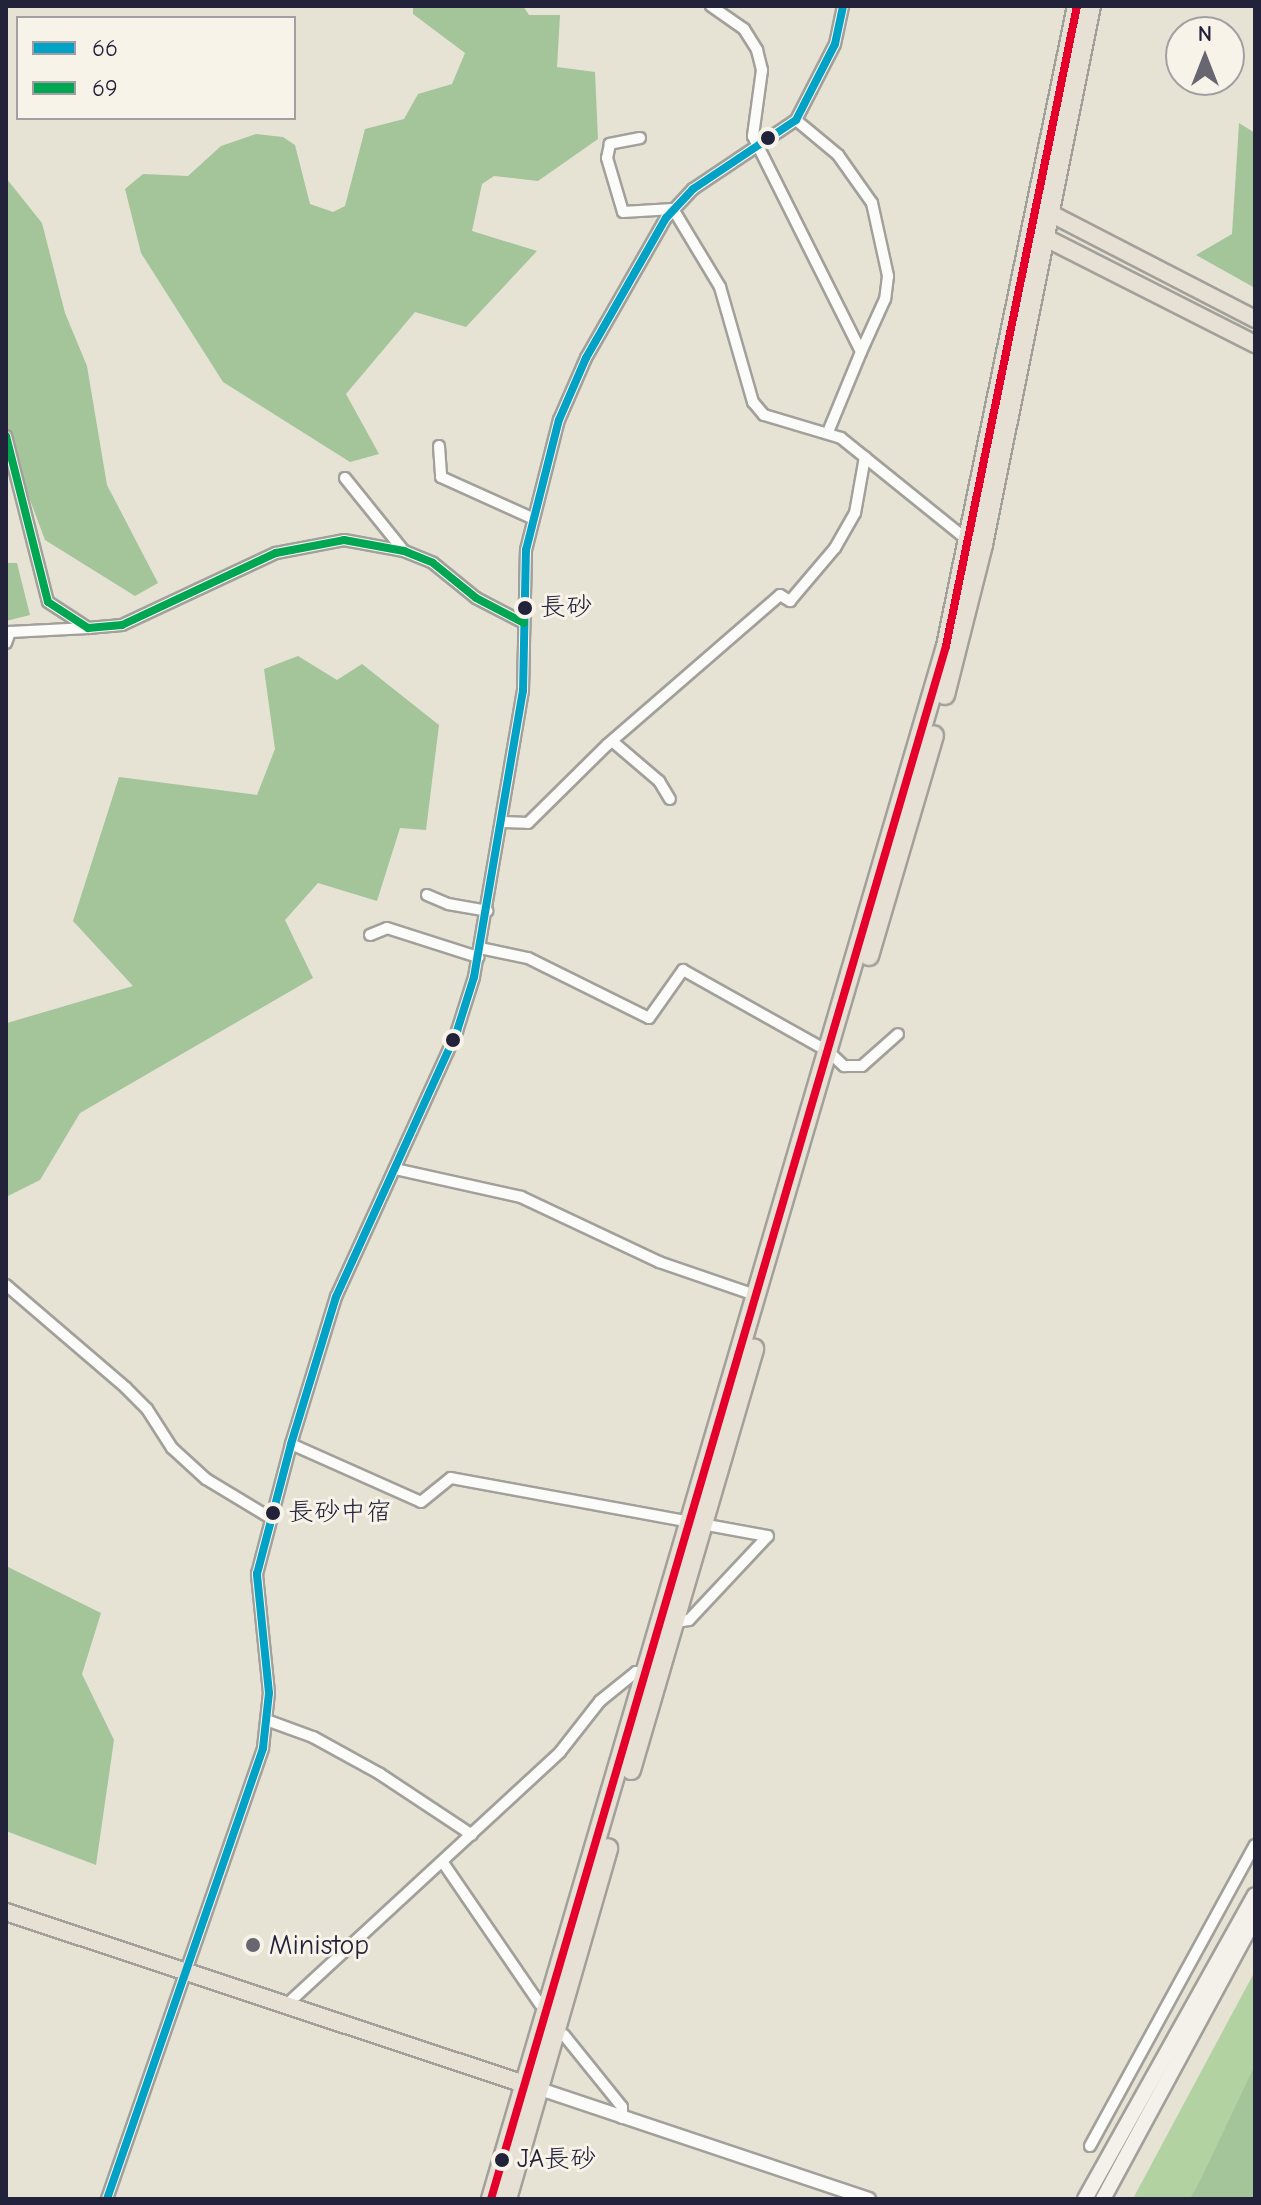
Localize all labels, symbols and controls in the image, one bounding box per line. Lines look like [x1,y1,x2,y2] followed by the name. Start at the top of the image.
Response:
[16,16,296,120] legend
[1165,16,1245,96] north arrow
[1198,21,1212,47] text: N
[92,34,118,62] text: 66
[92,74,118,102] text: 69
[760,130,776,146] unlabelled marker
[540,592,592,624] place label: 長砂
[517,600,533,616] marker: 長砂
[445,1032,461,1048] unlabelled marker
[288,1497,392,1529] place label: 長砂中宿
[265,1505,281,1521] marker: 長砂中宿
[269,1928,369,1962] place label: Ministop
[244,1936,262,1954] marker: Ministop
[517,2144,596,2176] place label: JA長砂
[494,2152,510,2168] marker: JA長砂

